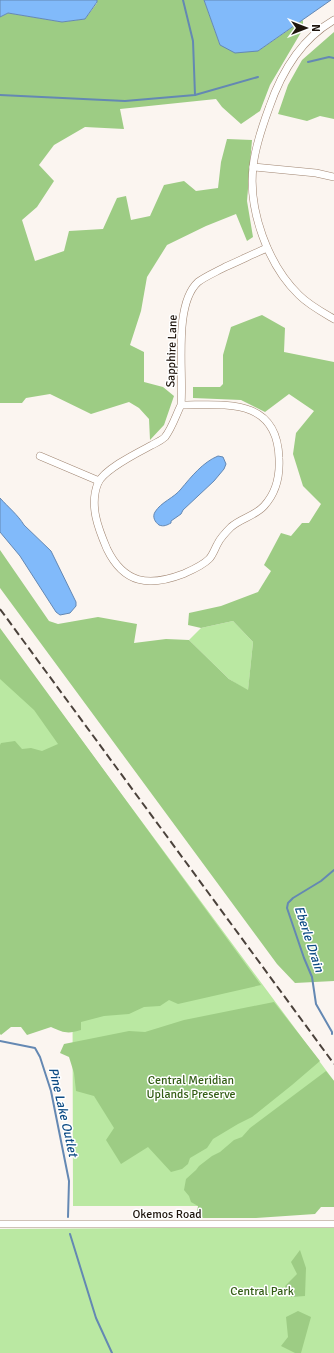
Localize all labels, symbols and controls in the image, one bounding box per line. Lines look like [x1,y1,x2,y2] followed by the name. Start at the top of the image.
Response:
[286,8,326,48] north arrow
[309,24,322,32] text: N
[163,314,181,388] street label: Sapphire Lane
[291,904,328,975] water label: Eberle Drain
[45,1066,81,1160] water label: Pine Lake Outlet
[147,1073,235,1102] park label: Central Meridian Uplands Preserve
[132,1207,202,1222] street label: Okemos Road
[230,1284,294,1299] park label: Central Park

